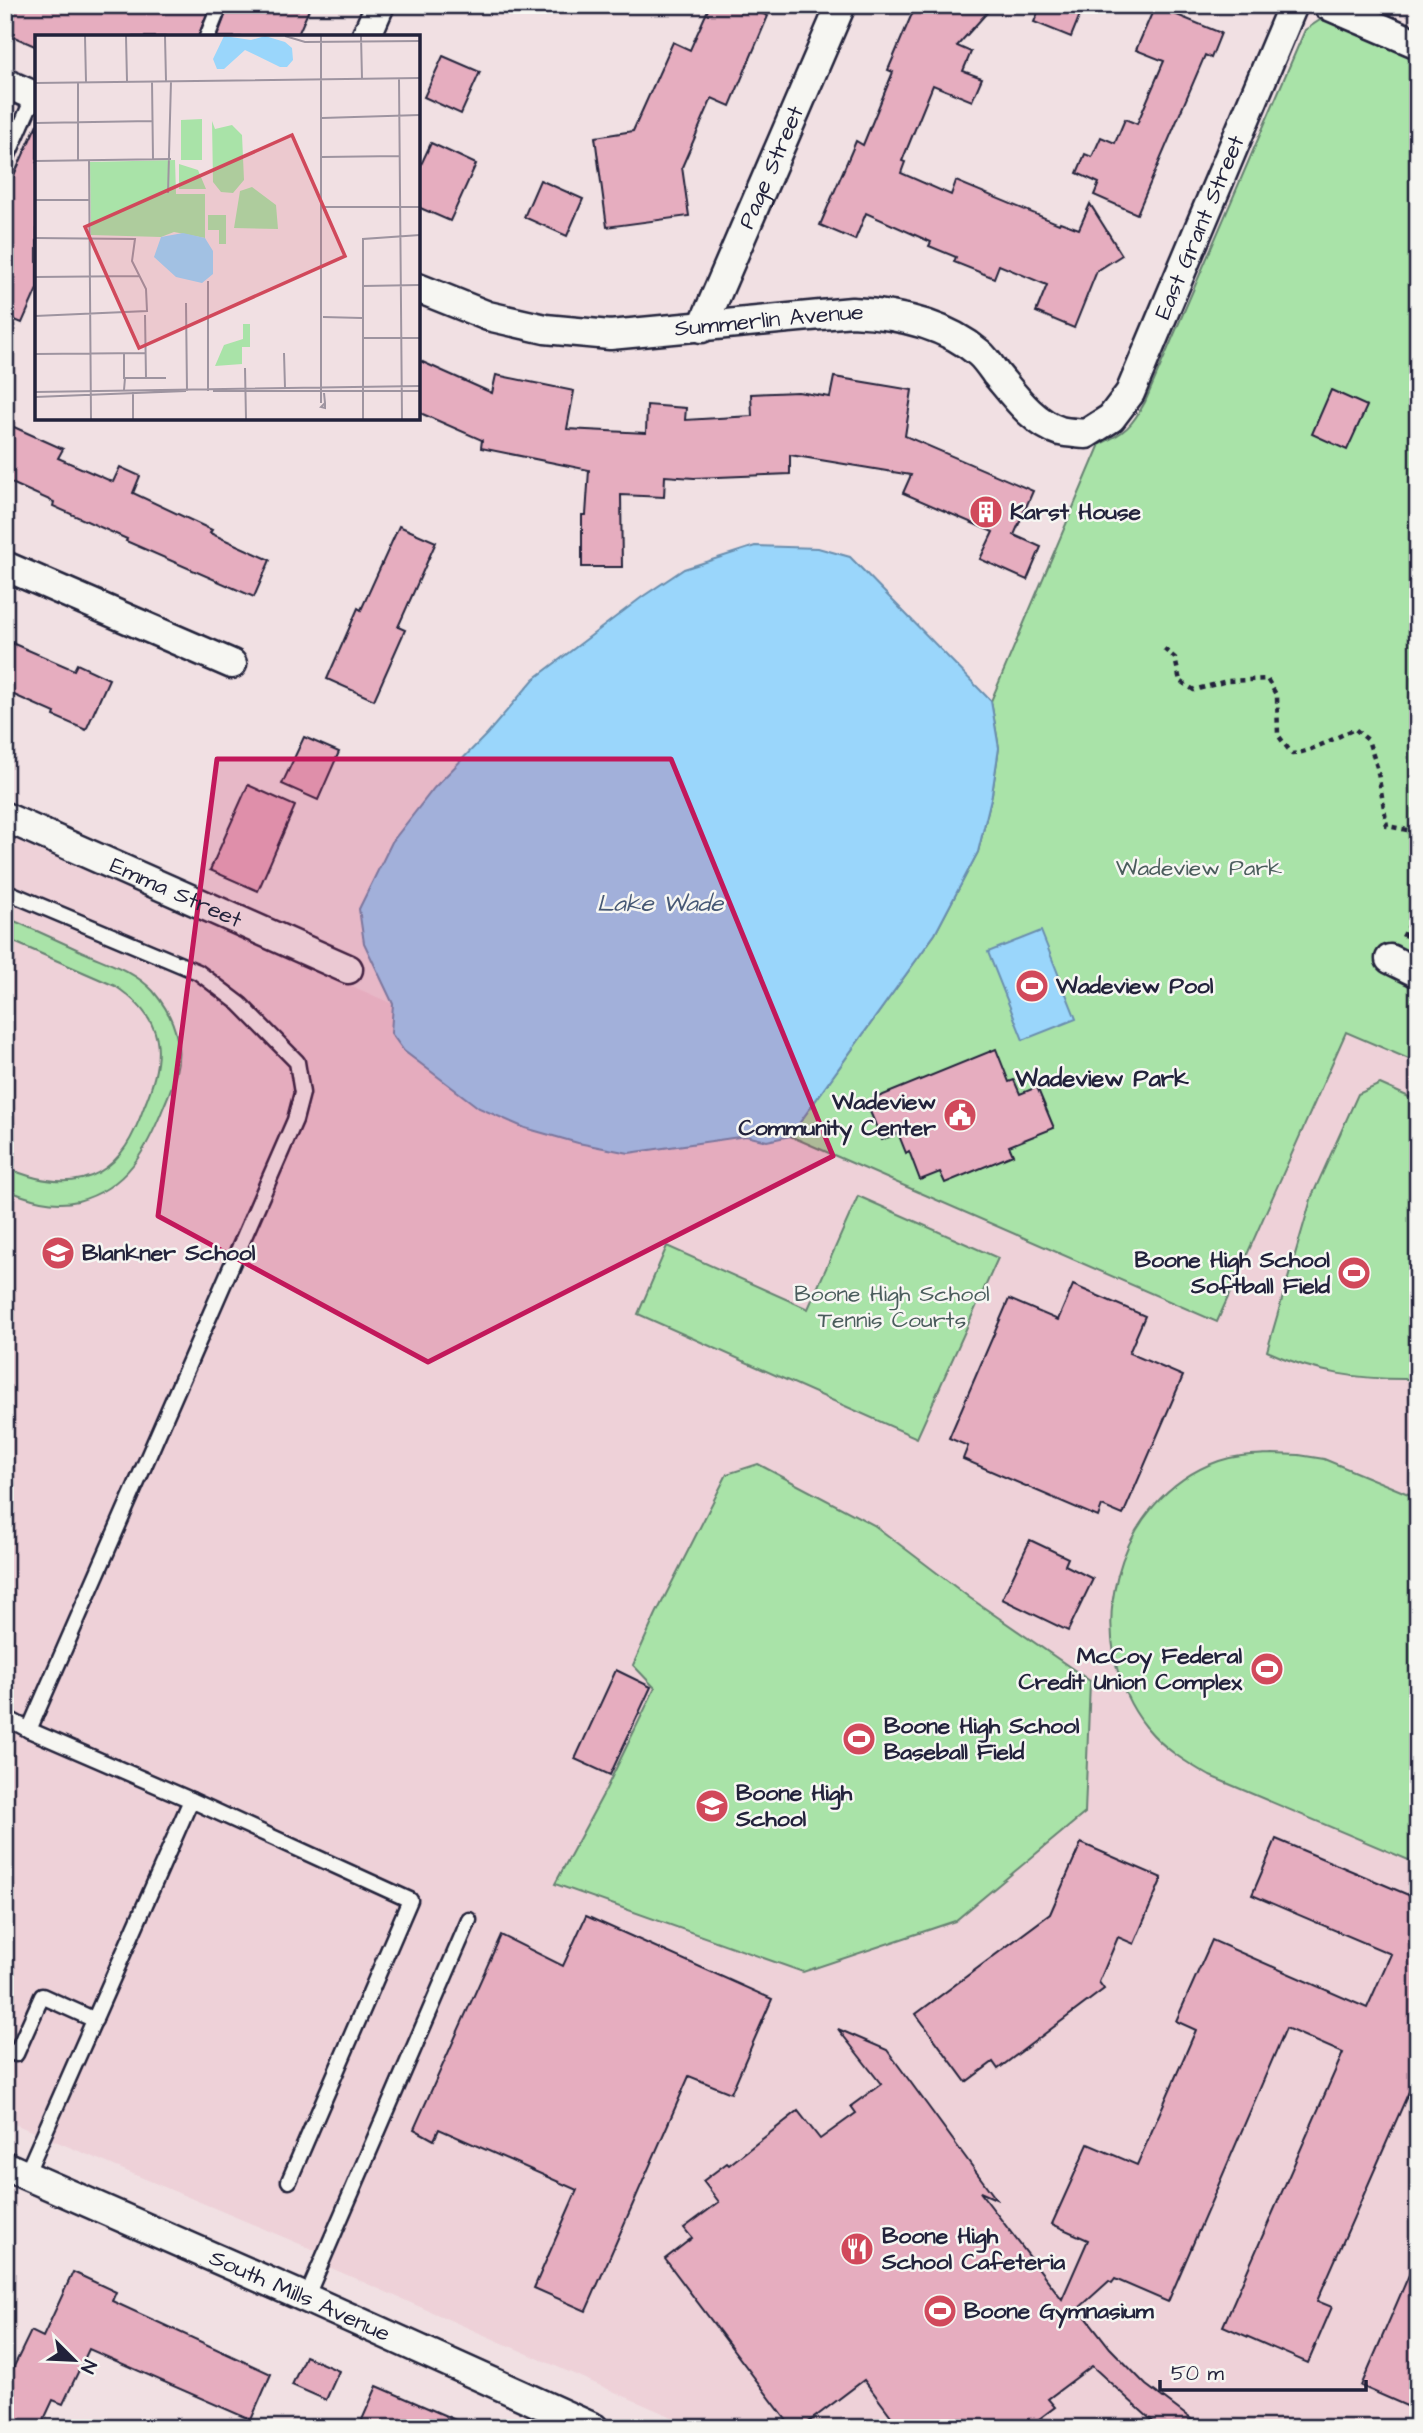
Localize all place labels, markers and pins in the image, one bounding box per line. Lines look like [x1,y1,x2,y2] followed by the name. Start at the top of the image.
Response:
[967,493,1005,531] building icon: Karst House
[1010,496,1141,528] place label: Karst House
[1013,967,1051,1005] sports icon: Wadeview Pool
[1055,970,1214,1002] place label: Wadeview Pool
[739,1086,936,1146] place label: Wadeview Community Center
[941,1096,979,1134] public building icon: Wadeview Community Center
[39,1234,77,1272] school or university icon: Blankner School
[82,1237,256,1269] place label: Blankner School
[1135,1244,1330,1302] place label: Boone High School Softball Field
[1335,1254,1373,1292] sports icon: Boone High School Softball Field
[1018,1640,1243,1698] place label: McCoy Federal Credit Union Complex
[1248,1650,1286,1688] sports icon: McCoy Federal Credit Union Complex
[884,1710,1080,1768] place label: Boone High School Baseball Field
[840,1720,878,1758] sports icon: Boone High School Baseball Field
[735,1777,853,1835] place label: Boone High School
[693,1787,731,1825] school or university icon: Boone High School
[881,2220,1065,2278] place label: Boone High School Cafeteria
[838,2230,876,2268] restaurant icon: Boone High School Cafeteria
[921,2292,959,2330] sports icon: Boone Gymnasium
[964,2295,1155,2329] place label: Boone Gymnasium

